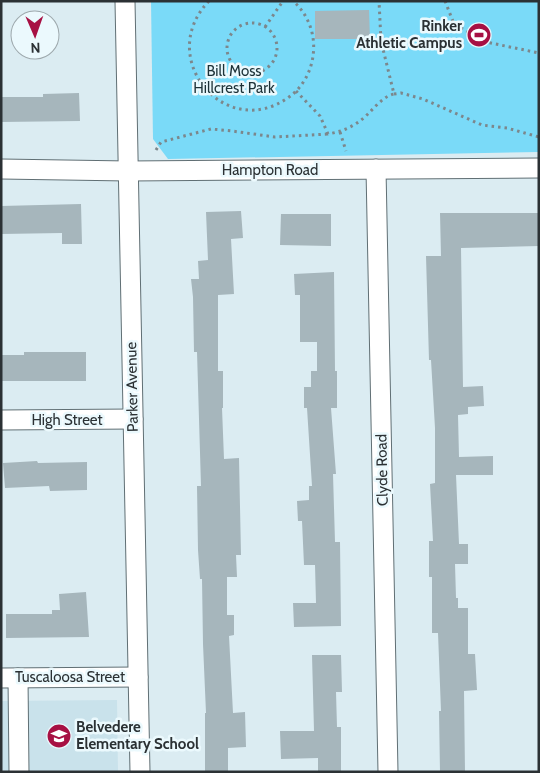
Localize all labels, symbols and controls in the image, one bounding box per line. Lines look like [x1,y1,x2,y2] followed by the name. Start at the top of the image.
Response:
[10,10,60,60] north arrow
[356,17,462,52] place label: Rinker Athletic Campus
[466,22,492,48] sports icon: Rinker Athletic Campus
[30,39,41,57] text: N
[193,62,275,97] park label: Bill Moss Hillcrest Park
[222,161,318,179] street label: Hampton Road
[122,342,142,432] street label: Parker Avenue
[31,411,103,429] street label: High Street
[372,434,392,506] street label: Clyde Road
[15,668,125,686] street label: Tuscaloosa Street
[76,718,199,753] place label: Belvedere Elementary School
[46,723,72,749] school or university icon: Belvedere Elementary School

